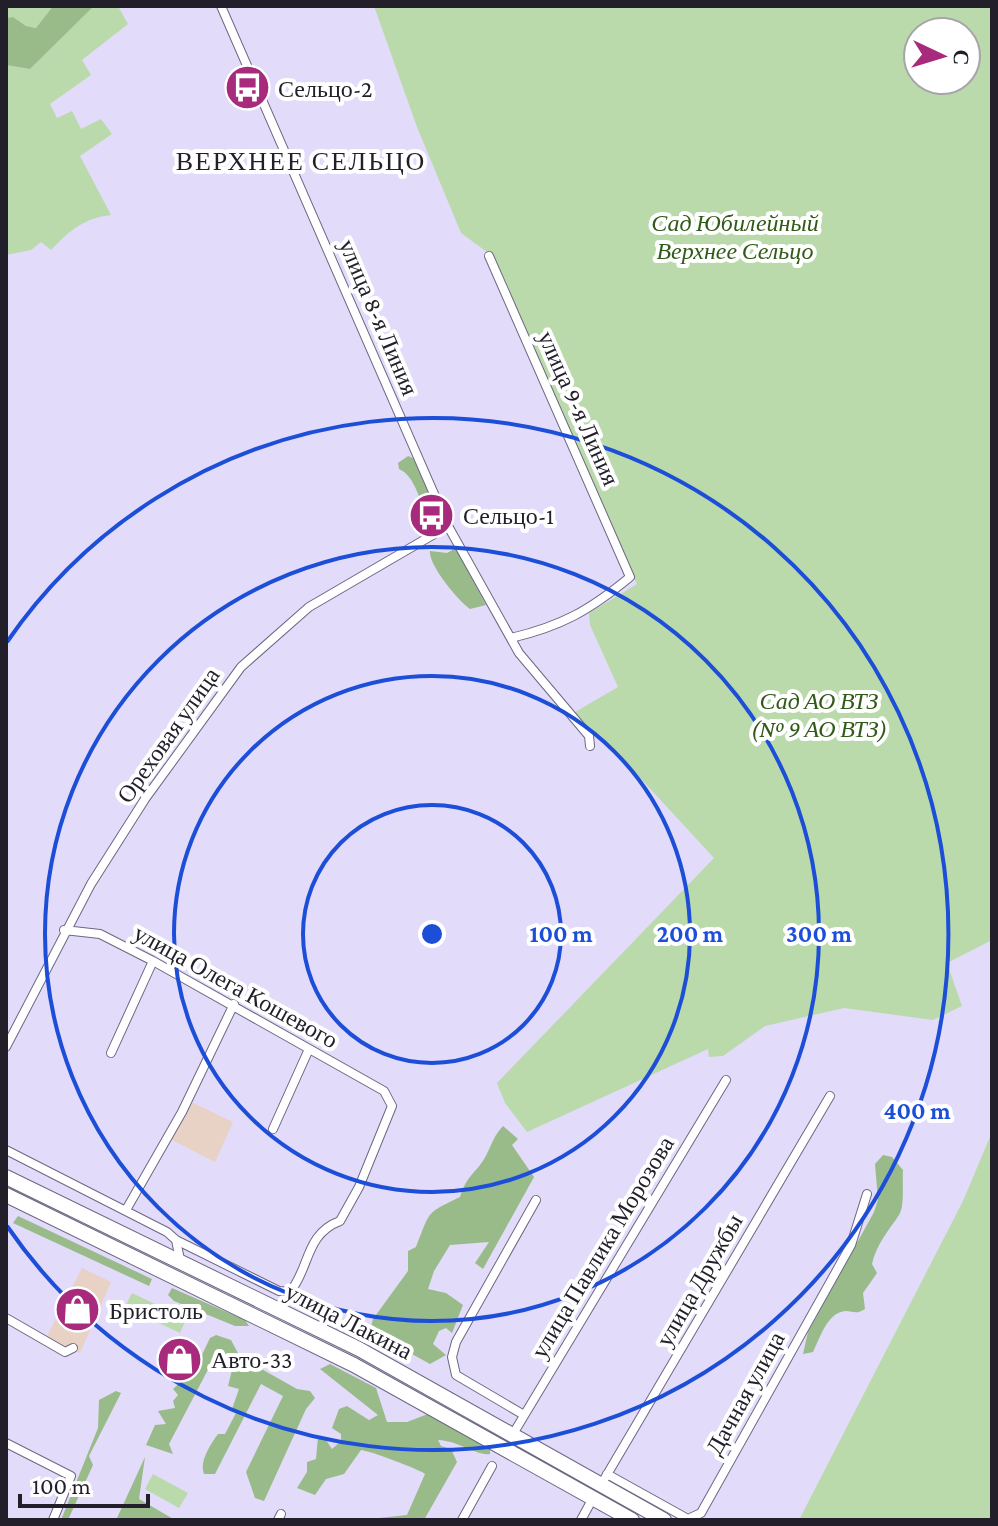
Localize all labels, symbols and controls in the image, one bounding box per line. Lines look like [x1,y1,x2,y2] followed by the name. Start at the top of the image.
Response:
[902,16,982,96] north arrow
[948,49,974,66] text: С
[223,64,271,112] bus stop icon: Сельцо-2
[278,75,373,102] place label: Сельцо-2
[176,147,426,176] district label: ВЕРХНЕЕ СЕЛЬЦО
[651,209,819,264] park label: Сад Юбилейный Верхнее Сельцо
[334,235,424,399] street label: улица 8-я Линия
[533,327,625,489] street label: улица 9-я Линия
[408,491,456,539] bus stop icon: Сельцо-1
[463,502,554,529] place label: Сельцо-1
[111,662,225,808] street label: Ореховая улица
[751,687,887,743] park label: Сад АО ВТЗ (№ 9 АО ВТЗ)
[129,919,343,1053] street label: улица Олега Кошевого
[418,920,446,948] centre of rings
[529,920,593,947] text: 100 m
[657,920,724,947] text: 200 m
[786,920,853,947] text: 300 m
[883,1097,951,1124] text: 400 m
[525,1131,679,1363] street label: улица Павлика Морозова
[650,1209,748,1351] street label: улица Дружбы
[281,1277,417,1365] street label: улица Лакина
[54,1286,102,1334] shop icon: Бристоль
[109,1297,203,1324] place label: Бристоль
[700,1326,790,1459] street label: Дачная улица
[156,1335,204,1383] shop icon: Авто-33
[211,1346,292,1373] place label: Авто-33
[20,1458,148,1508] scale bar
[32,1472,91,1499] text: 100 m

